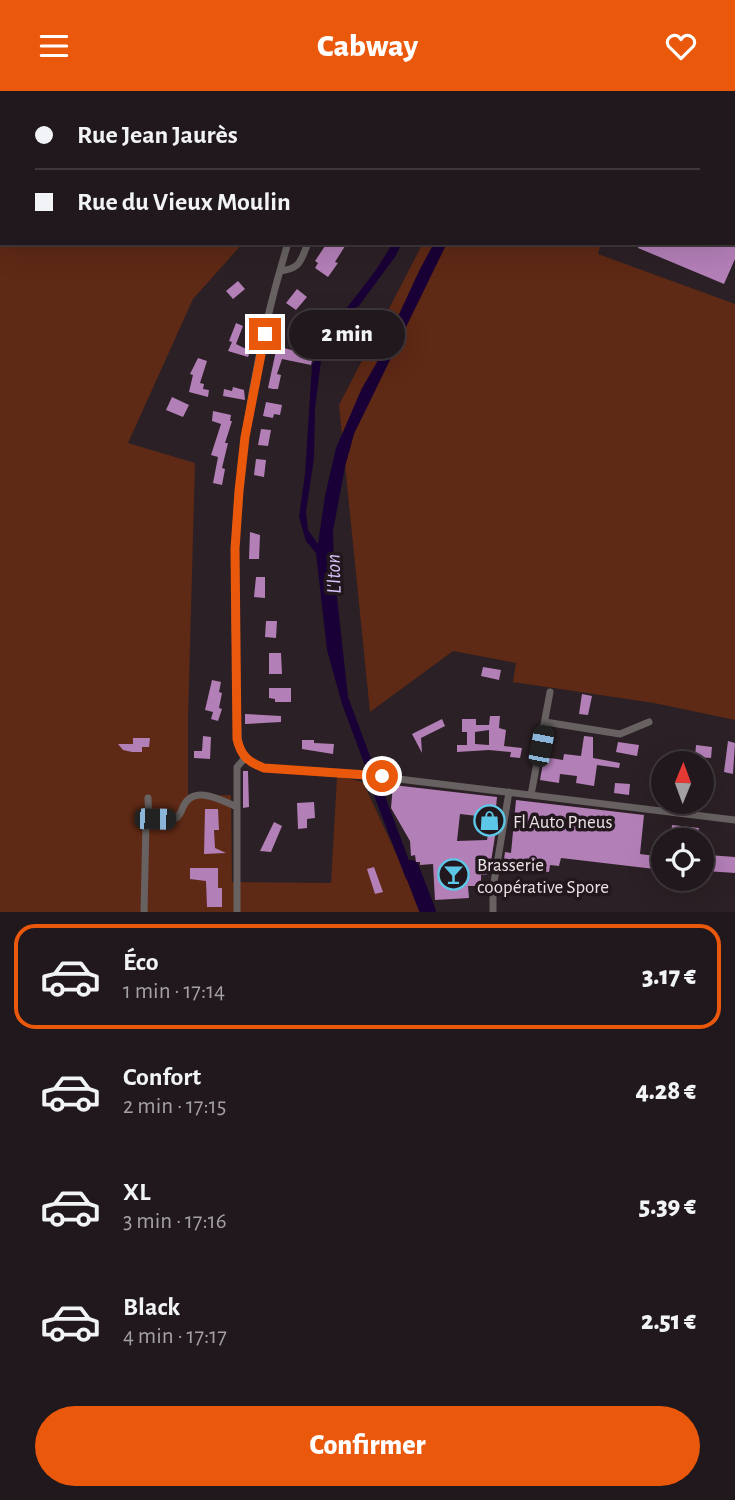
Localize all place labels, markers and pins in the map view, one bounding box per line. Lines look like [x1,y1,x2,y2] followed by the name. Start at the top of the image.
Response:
[473,804,507,838] shop icon: Fl Auto Pneus
[513,813,613,832] place label: Fl Auto Pneus
[477,856,609,897] place label: Brasserie coopérative Spore
[437,858,471,892] bar icon: Brasserie coopérative Spore

